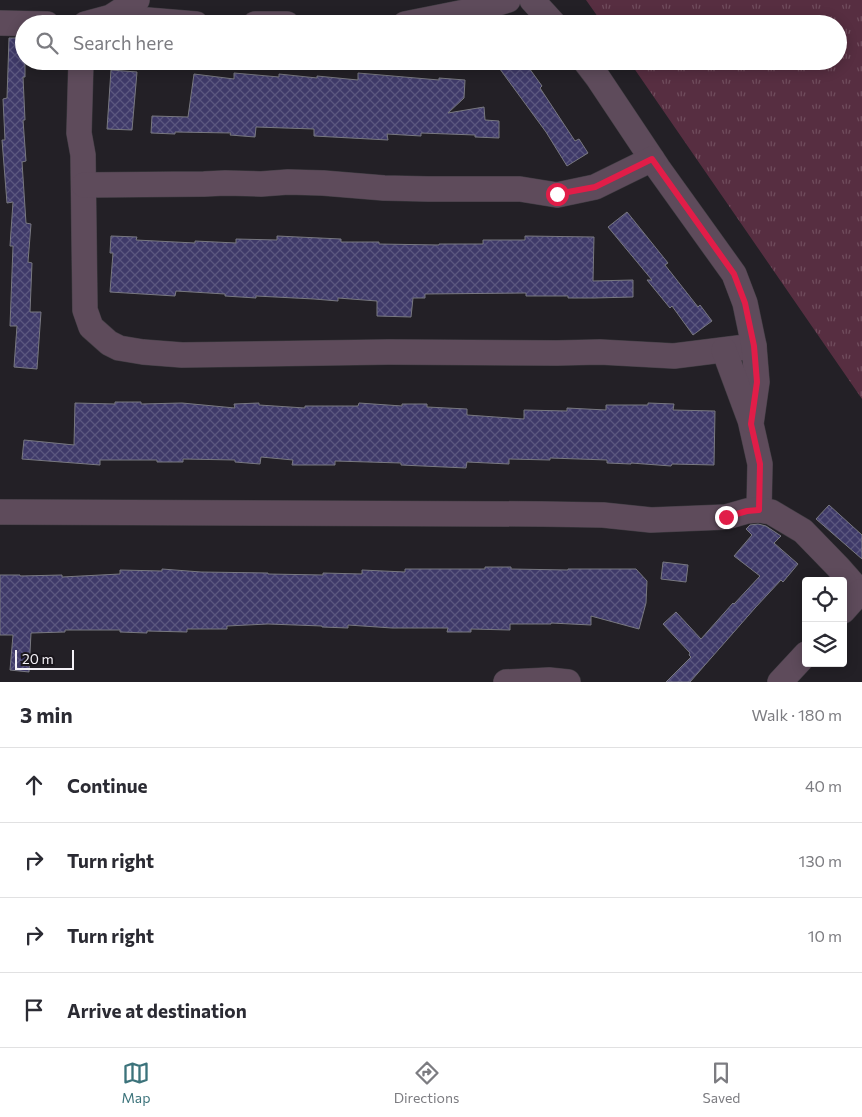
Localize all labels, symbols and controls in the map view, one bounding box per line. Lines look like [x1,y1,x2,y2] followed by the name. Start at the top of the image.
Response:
[15,15,847,70] search box
[33,29,61,57] icon: search
[73,31,173,54] text: Search here
[546,183,569,206] route start
[715,506,738,529] route end
[802,577,847,667] map controls
[802,577,847,622] button: locate
[802,622,847,667] button: layers
[15,647,74,670] scale bar
[22,650,54,667] text: 20 m
[20,702,73,727] text: 3 min
[752,705,842,724] text: Walk · 180 m
[20,771,48,799] icon: ahead
[67,774,147,797] text: Continue
[805,776,842,795] text: 40 m
[20,846,48,874] icon: right
[67,849,154,872] text: Turn right
[799,851,842,870] text: 130 m
[20,921,48,949] icon: right
[67,924,154,947] text: Turn right
[808,926,842,945] text: 10 m
[20,996,48,1024] icon: arrive
[67,999,247,1022] text: Arrive at destination
[122,1059,150,1106] tab: Map
[394,1059,459,1106] tab: Directions
[703,1059,740,1106] tab: Saved

